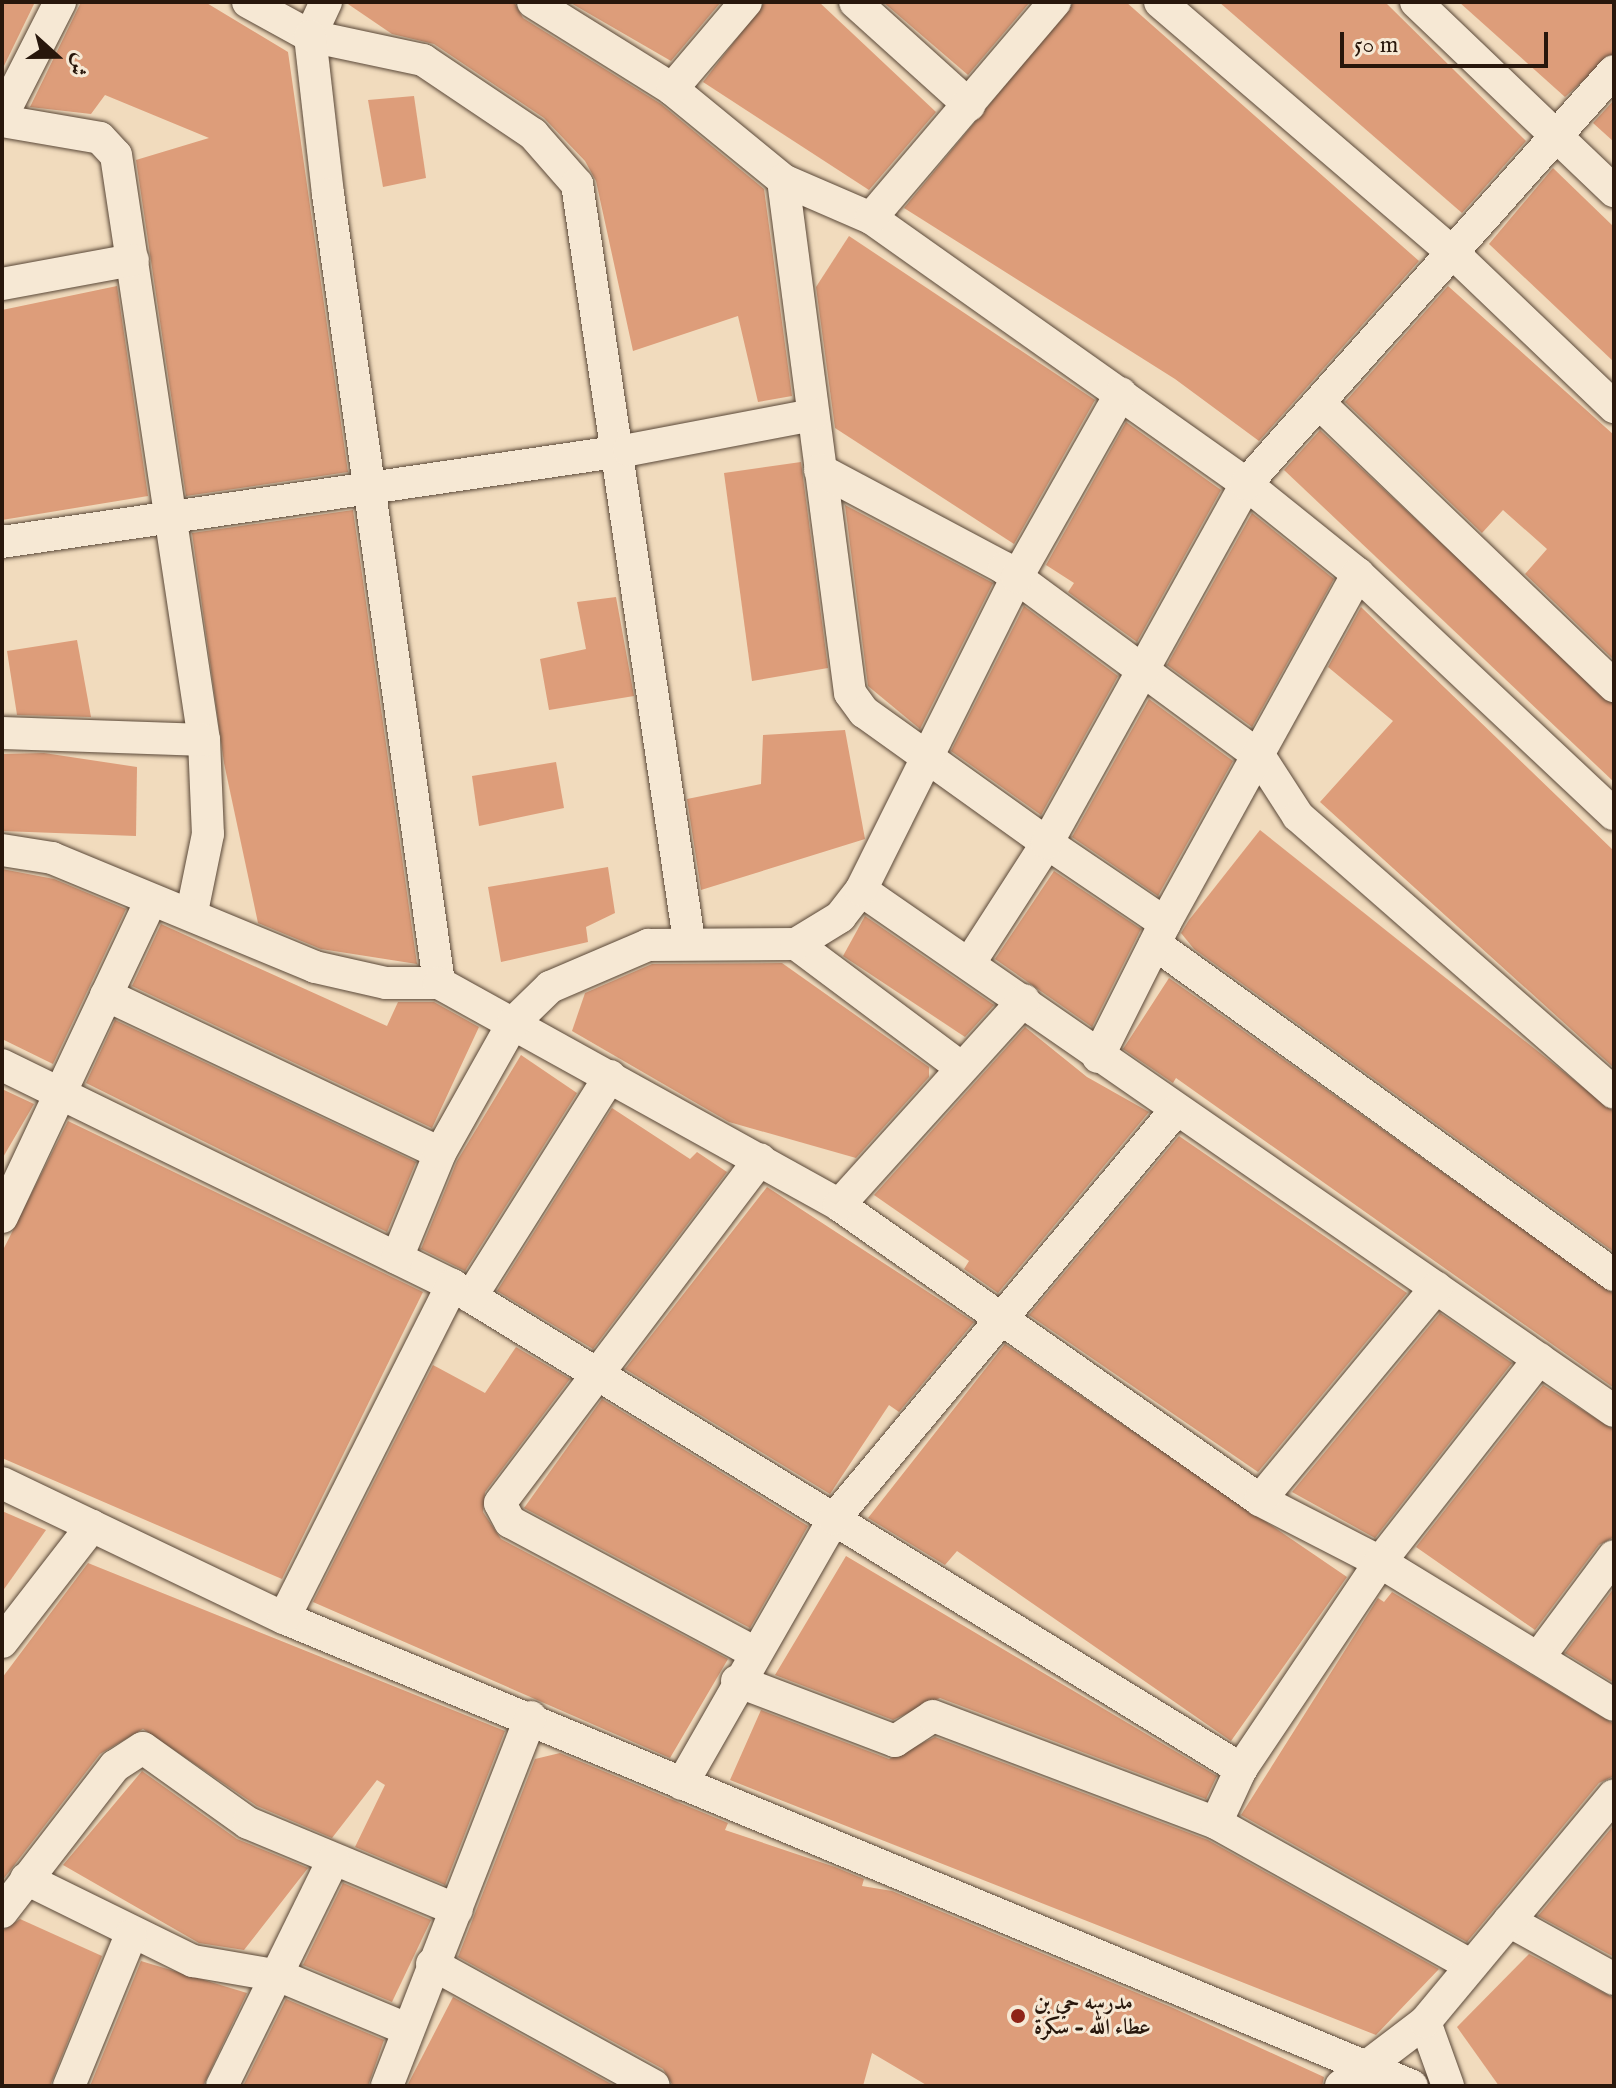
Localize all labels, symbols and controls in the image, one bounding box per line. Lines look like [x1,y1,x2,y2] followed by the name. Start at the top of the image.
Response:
[16,16,96,96] north arrow
[1344,16,1552,66] scale bar
[1354,30,1398,61] text: 50 m
[61,49,95,80] text: ش
[1034,1990,1151,2042] place label: مدرسه حي بن عطاء الله - سكرة
[1009,2007,1027,2025] marker: مدرسه حي بن عطاء الله - سكرة

